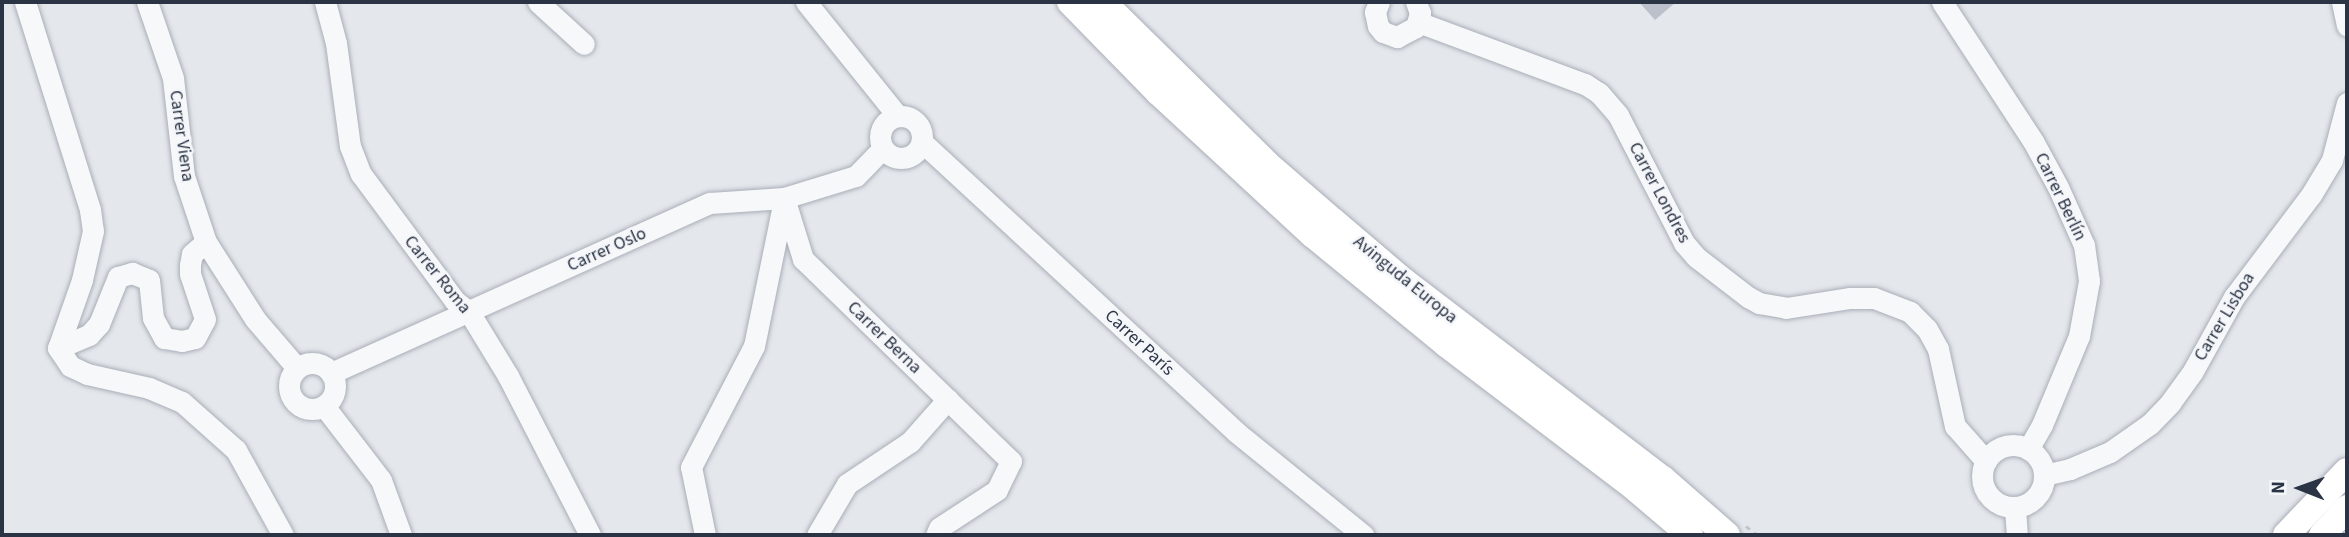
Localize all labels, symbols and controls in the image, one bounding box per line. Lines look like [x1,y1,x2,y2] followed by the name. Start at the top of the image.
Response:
[164,89,198,183] street label: Carrer Viena
[1623,139,1695,247] street label: Carrer Londres
[2029,150,2091,244] street label: Carrer Berlín
[564,223,650,277] street label: Carrer Oslo
[1349,231,1461,329] street label: Avinguda Europa
[399,232,475,318] street label: Carrer Roma
[2190,269,2260,365] street label: Carrer Lisboa
[842,297,926,379] street label: Carrer Berna
[1100,305,1178,381] street label: Carrer París
[2265,453,2335,523] north arrow
[2265,481,2292,494] text: N

